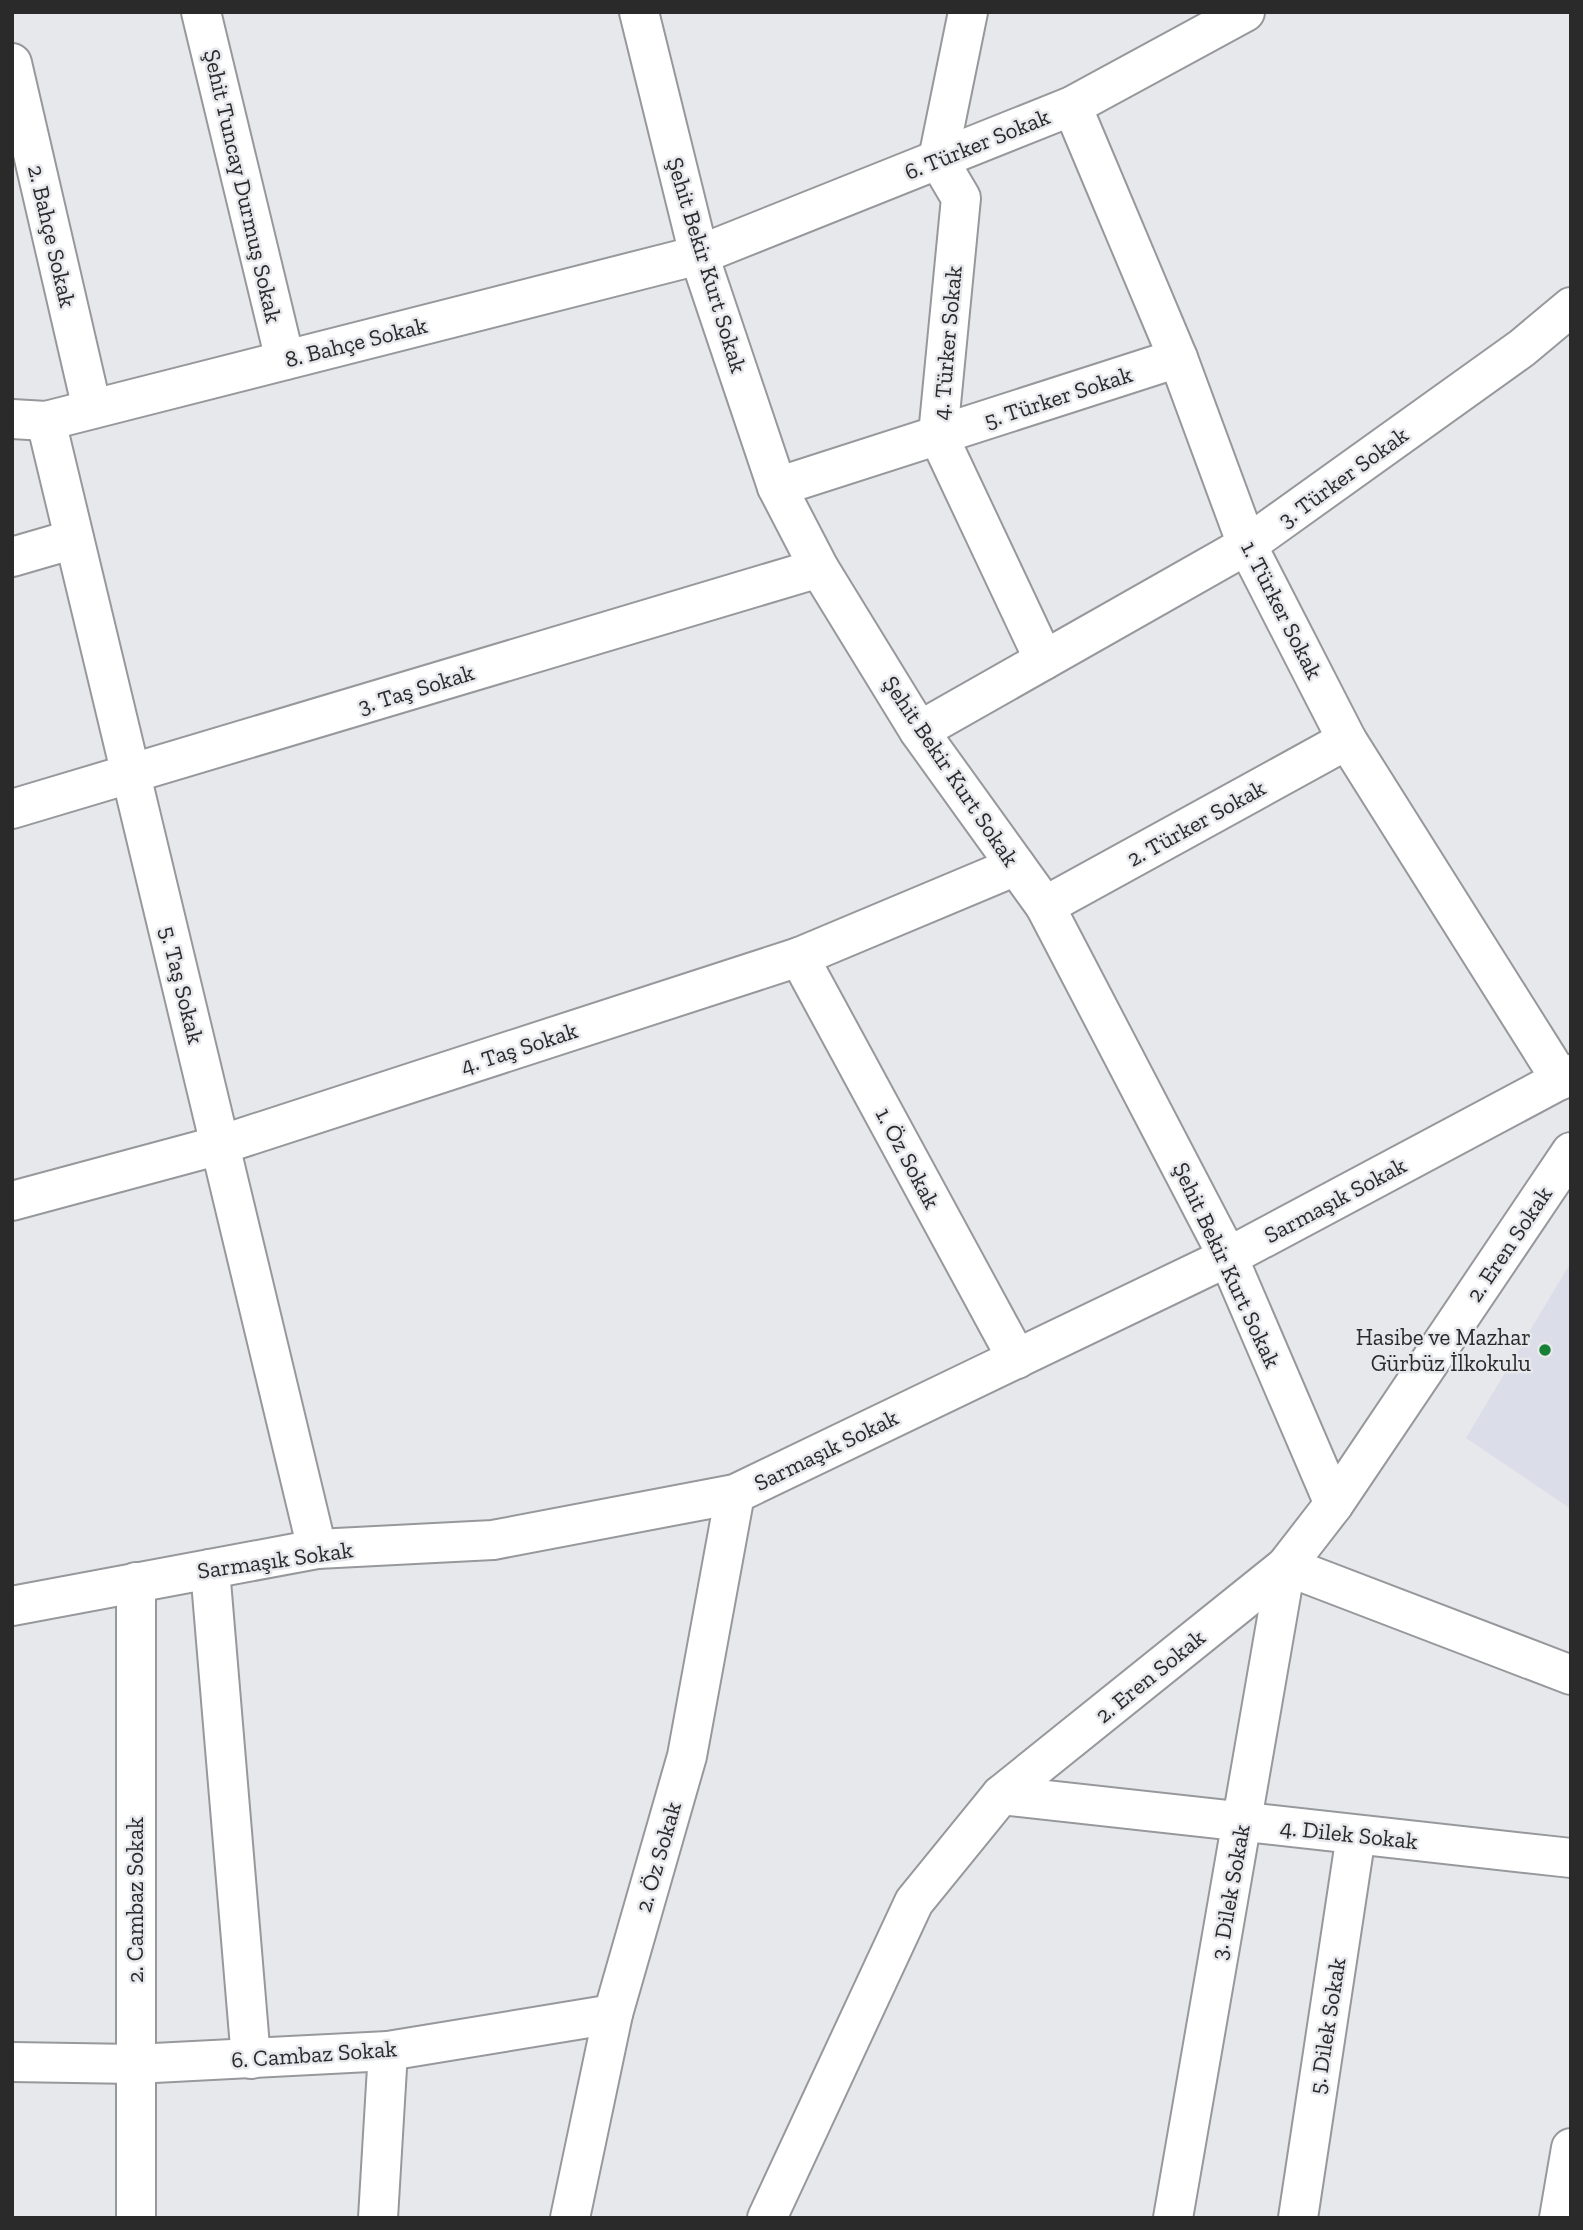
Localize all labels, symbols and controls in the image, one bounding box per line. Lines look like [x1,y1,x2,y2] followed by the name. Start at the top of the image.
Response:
[198,47,288,325] street label: Şehit Tuncay Durmuş Sokak
[900,102,1054,186] street label: 6. Türker Sokak
[661,154,753,376] street label: Şehit Bekir Kurt Sokak
[22,162,82,310] street label: 2. Bahçe Sokak
[926,265,968,421] street label: 4. Türker Sokak
[282,311,430,373] street label: 8. Bahçe Sokak
[980,360,1136,434] street label: 5. Türker Sokak
[1273,421,1413,533] street label: 3. Türker Sokak
[1235,536,1329,684] street label: 1. Türker Sokak
[355,658,478,720] street label: 3. Taş Sokak
[877,670,1025,872] street label: Şehit Bekir Kurt Sokak
[1122,773,1270,873] street label: 2. Türker Sokak
[154,923,210,1047] street label: 5. Taş Sokak
[457,1016,581,1080] street label: 4. Taş Sokak
[870,1103,946,1213] street label: 1. Öz Sokak
[1259,1151,1411,1249] street label: Sarmaşık Sokak
[1167,1158,1287,1372] street label: Şehit Bekir Kurt Sokak
[1460,1181,1558,1307] street label: 2. Eren Sokak
[1356,1323,1531,1377] place label: Hasibe ve Mazhar Gürbüz İlkokulu
[1537,1342,1553,1358] marker: Hasibe ve Mazhar Gürbüz İlkokulu
[749,1403,903,1497] street label: Sarmaşık Sokak
[195,1535,355,1585] street label: Sarmaşık Sokak
[1089,1623,1211,1729] street label: 2. Eren Sokak
[629,1798,687,1915] street label: 2. Öz Sokak
[1279,1813,1419,1855] street label: 4. Dilek Sokak
[121,1817,149,1983] street label: 2. Cambaz Sokak
[1204,1822,1256,1962] street label: 3. Dilek Sokak
[1302,1956,1352,2096] street label: 5. Dilek Sokak
[230,2034,398,2074] street label: 6. Cambaz Sokak

